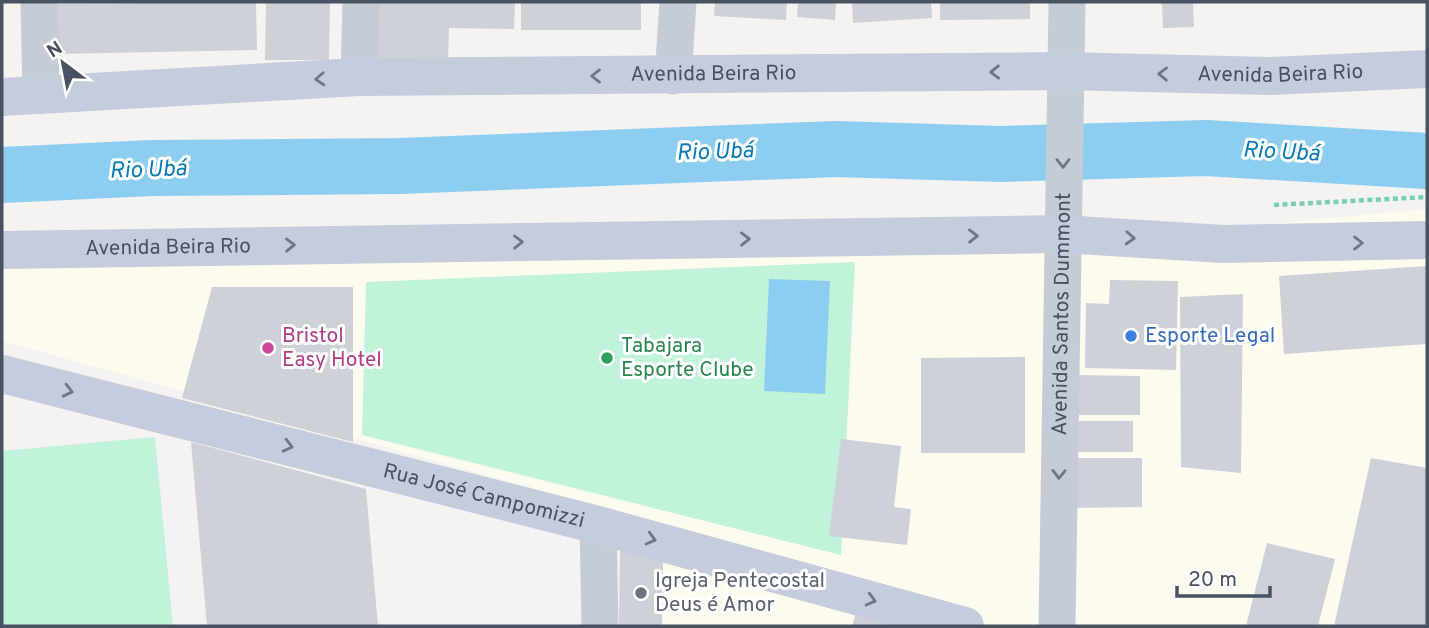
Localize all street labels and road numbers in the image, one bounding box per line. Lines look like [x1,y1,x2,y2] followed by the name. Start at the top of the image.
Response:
[1197,58,1364,90] street label: Avenida Beira Rio
[630,60,796,88] street label: Avenida Beira Rio
[1047,192,1077,436] street label: Avenida Santos Dummont
[85,233,251,262] street label: Avenida Beira Rio
[380,458,587,535] street label: Rua José Campomizzi

